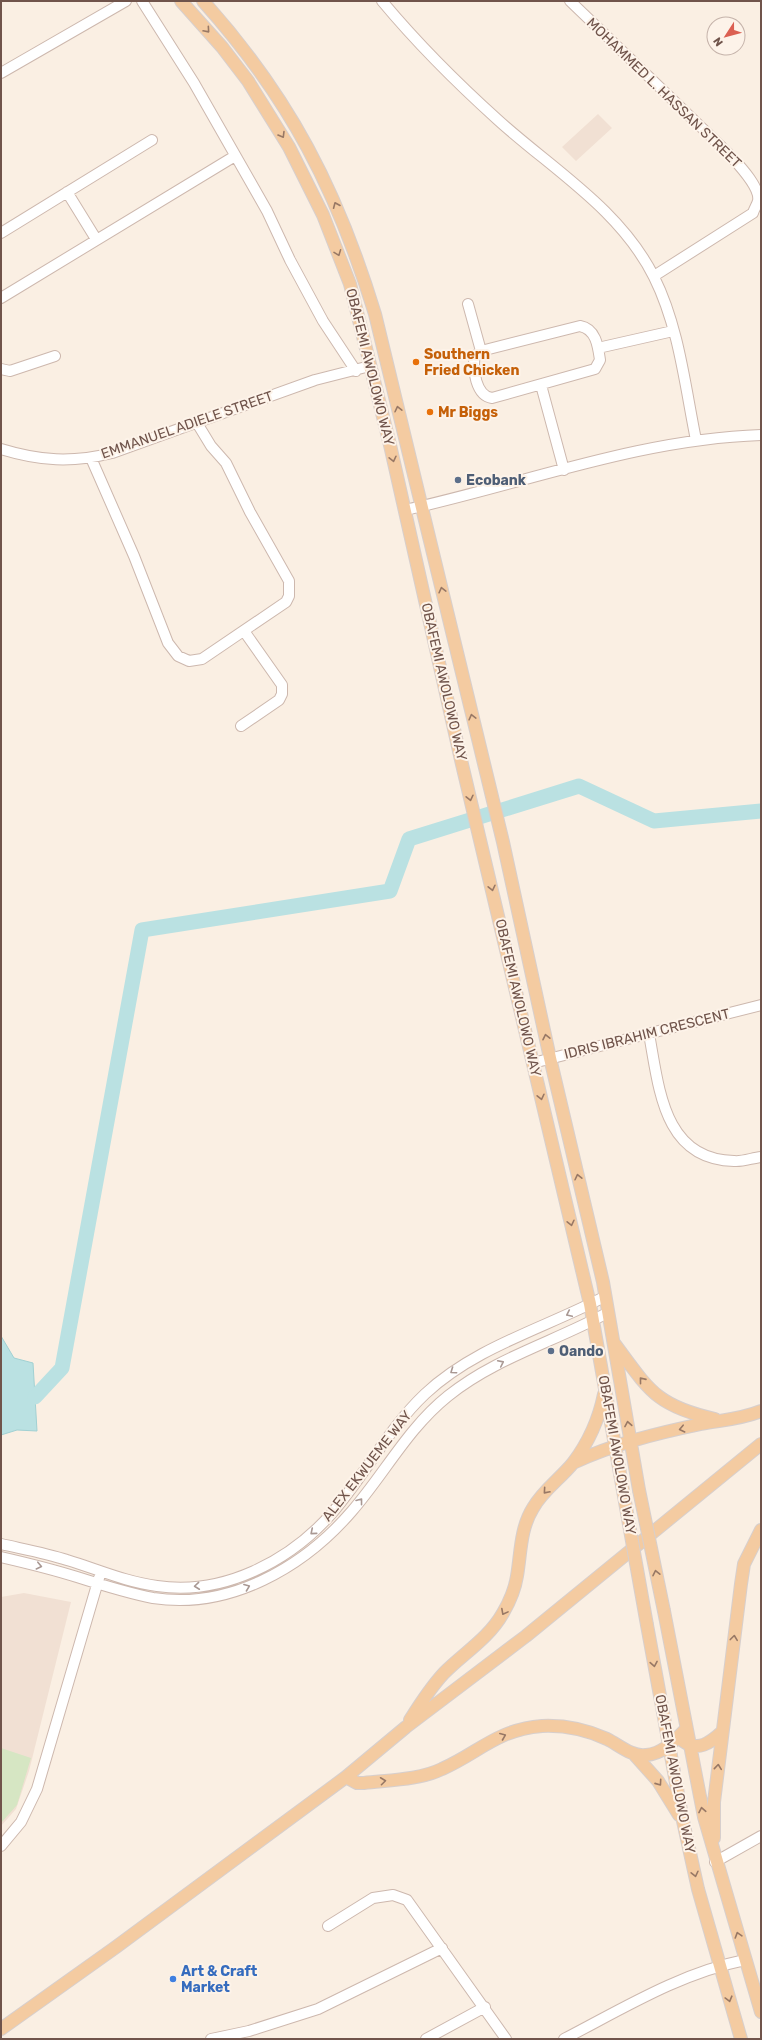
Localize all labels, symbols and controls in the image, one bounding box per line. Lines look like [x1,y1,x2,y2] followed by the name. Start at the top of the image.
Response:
[583,15,745,171] street label: MOHAMMED L. HASSAN STREET
[706,16,746,56] north arrow
[202,25,209,33] one-way arrow
[278,131,285,138] one-way arrow
[333,202,341,210] one-way arrow
[334,249,342,256] one-way arrow
[342,287,398,447] street label: OBAFEMI AWOLOWO WAY
[424,346,519,379] place label: Southern Fried Chicken
[411,357,421,367] marker: Southern Fried Chicken
[99,388,275,462] street label: EMMANUEL ADIELE STREET
[438,404,498,421] place label: Mr Biggs
[395,406,403,413] one-way arrow
[425,407,435,417] marker: Mr Biggs
[389,456,397,462] one-way arrow
[466,472,527,489] place label: Ecobank
[453,475,463,485] marker: Ecobank
[438,587,446,593] one-way arrow
[418,601,470,763] street label: OBAFEMI AWOLOWO WAY
[469,713,477,720] one-way arrow
[466,795,474,801] one-way arrow
[487,885,495,892] one-way arrow
[492,917,544,1079] street label: OBAFEMI AWOLOWO WAY
[562,1005,732,1063] street label: IDRIS IBRAHIM CRESCENT
[542,1033,550,1040] one-way arrow
[536,1093,545,1100] one-way arrow
[574,1174,583,1181] one-way arrow
[566,1219,575,1226] one-way arrow
[566,1309,574,1317] one-way arrow
[559,1343,604,1360] place label: Oando
[546,1346,556,1356] marker: Oando
[496,1360,504,1368] one-way arrow
[450,1366,457,1374] one-way arrow
[595,1374,639,1536] street label: OBAFEMI AWOLOWO WAY
[639,1377,646,1385] one-way arrow
[319,1407,415,1525] street label: ALEX EKWUEME WAY
[624,1421,632,1427] one-way arrow
[679,1424,685,1432] one-way arrow
[543,1486,550,1494] one-way arrow
[355,1499,362,1506] one-way arrow
[311,1528,318,1535] one-way arrow
[36,1561,42,1569] one-way arrow
[653,1570,661,1576] one-way arrow
[194,1581,200,1590] one-way arrow
[243,1583,250,1591] one-way arrow
[501,1607,508,1615] one-way arrow
[729,1635,738,1641] one-way arrow
[649,1660,658,1667] one-way arrow
[651,1693,699,1855] street label: OBAFEMI AWOLOWO WAY
[499,1732,506,1740] one-way arrow
[714,1764,723,1770] one-way arrow
[380,1776,386,1785] one-way arrow
[654,1778,661,1785] one-way arrow
[699,1807,707,1813] one-way arrow
[690,1870,698,1877] one-way arrow
[734,1932,743,1939] one-way arrow
[181,1963,258,1996] place label: Art & Craft Market
[168,1974,178,1984] marker: Art & Craft Market
[724,1996,732,2002] one-way arrow

